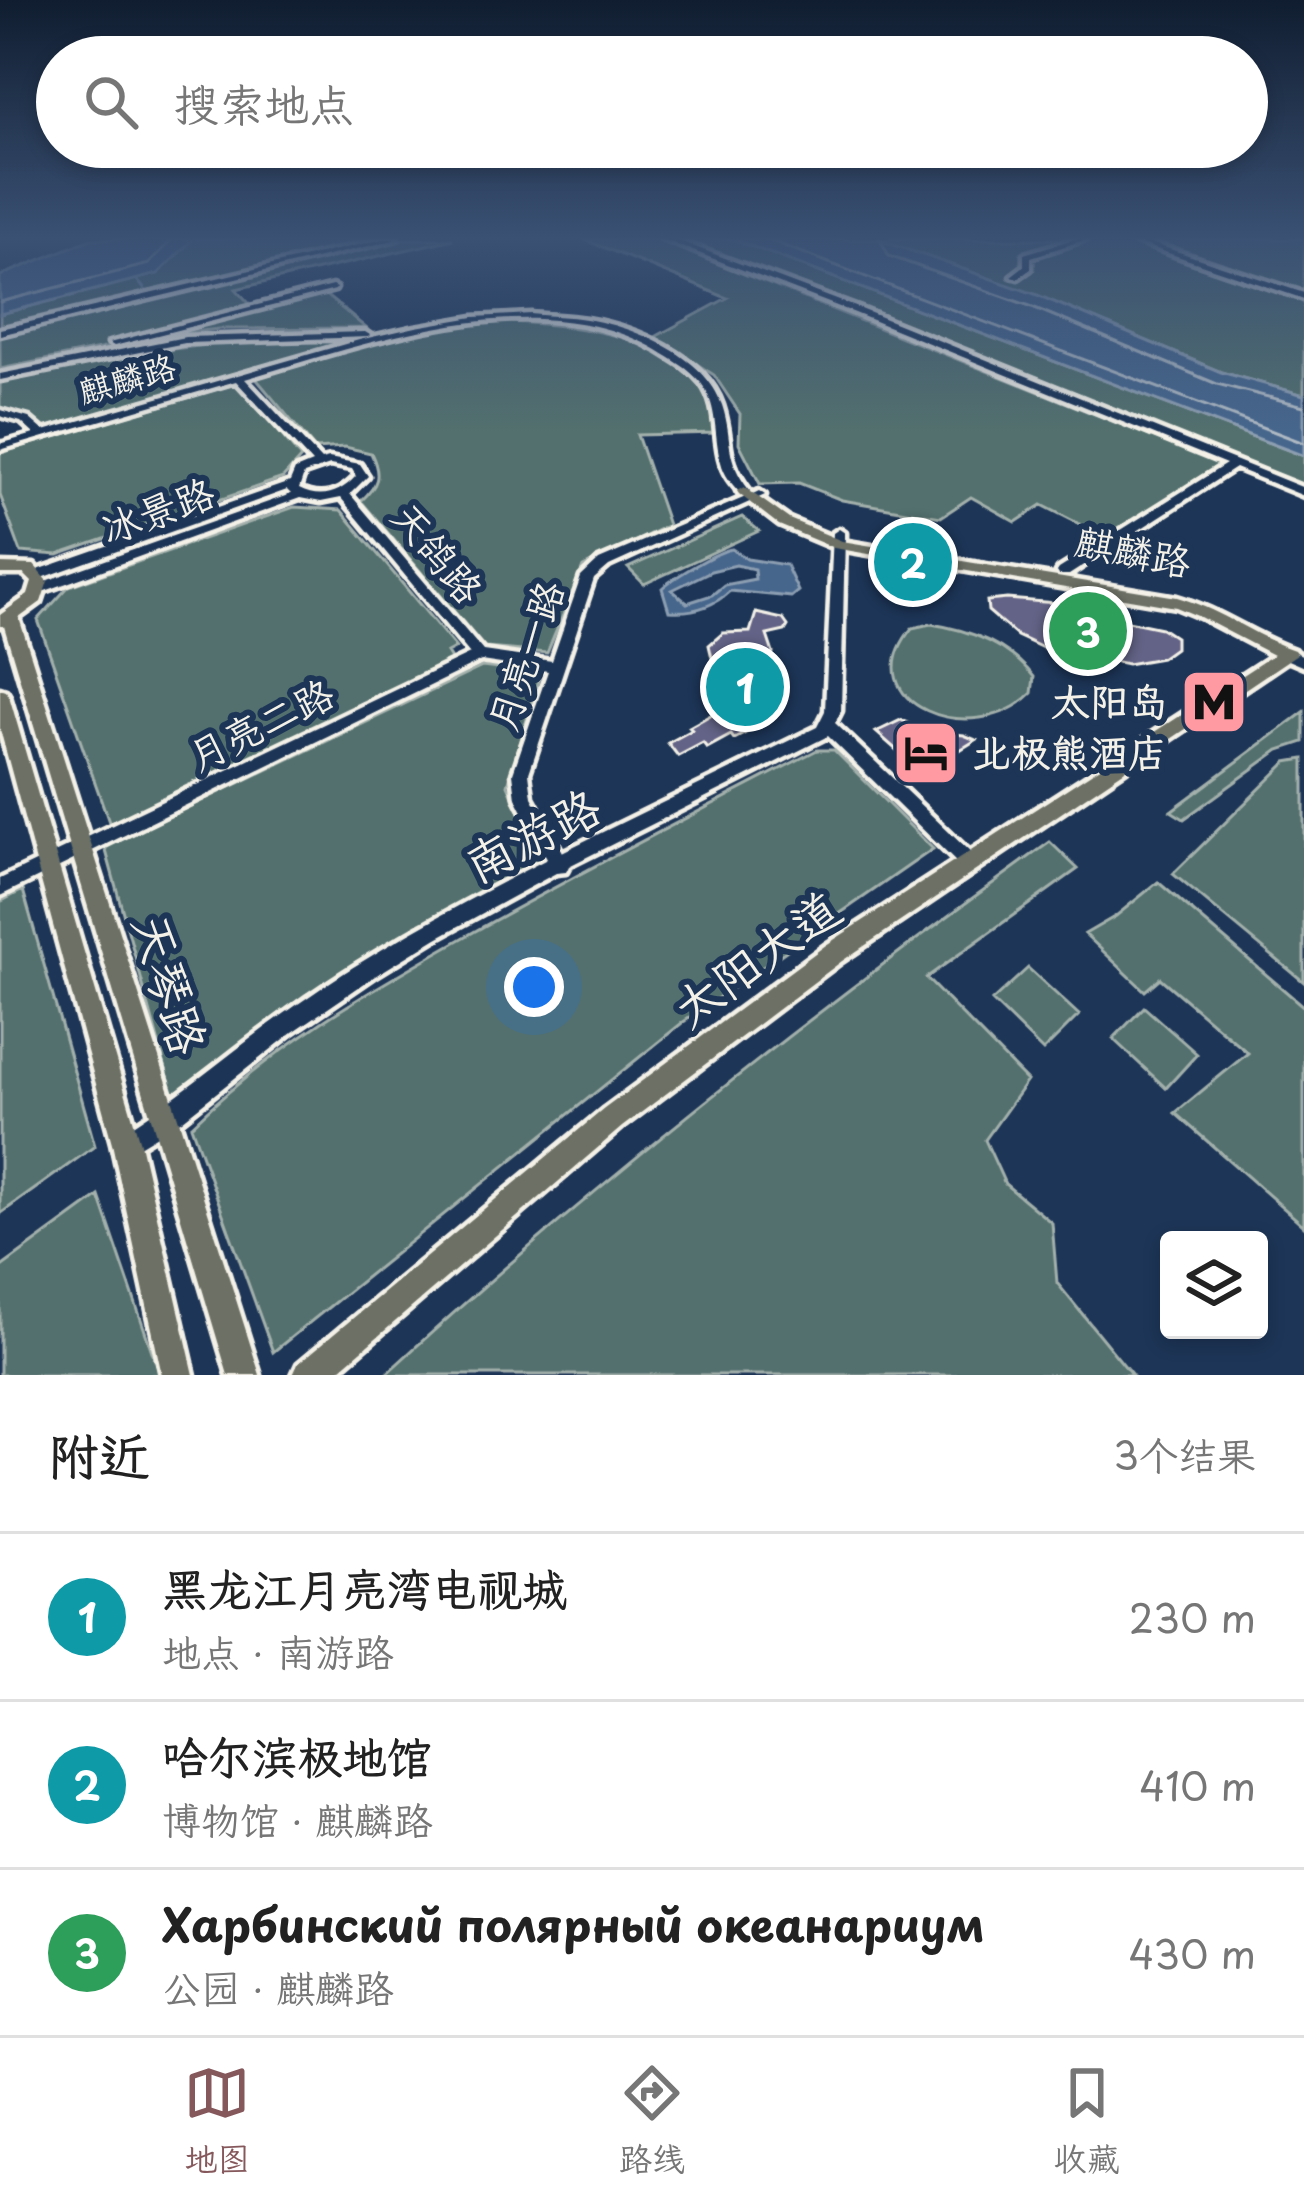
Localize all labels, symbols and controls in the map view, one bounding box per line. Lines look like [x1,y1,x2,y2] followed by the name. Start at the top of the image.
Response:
[36,36,1268,168] search box
[174,68,354,136] text: 搜索地点
[78,69,144,135] icon: search
[72,339,181,415] street label: 麒麟路
[92,461,222,556] street label: 冰景路
[379,488,499,615] street label: 天鸽路
[1070,509,1197,590] street label: 麒麟路
[874,517,952,607] pin: 2
[470,572,577,739] street label: 月亮一路
[1049,586,1127,676] pin: 3
[706,642,784,732] pin: 1
[177,662,343,783] street label: 月亮二路
[1179,667,1249,737] metro station icon: 太阳岛
[1051,670,1168,729] place label: 太阳岛
[891,718,961,788] hotel icon: 北极熊酒店
[972,721,1167,780] place label: 北极熊酒店
[451,769,612,898] street label: 南游路
[656,871,854,1042] street label: 太阳大道
[116,904,227,1063] street label: 天琴路
[504,957,564,1017] your location
[1160,1231,1268,1339] map controls
[1160,1231,1268,1339] button: layers
[48,1415,150,1492] text: 附近
[1113,1424,1256,1483] text: 3个结果
[162,1553,567,1621] text: 黑龙江月亮湾电视城
[78,1587,96,1646] text: 1
[1129,1587,1256,1646] text: 230 m
[162,1621,394,1680] text: 地点 · 南游路
[162,1721,432,1789] text: 哈尔滨极地馆
[73,1755,101,1814] text: 2
[1139,1755,1256,1814] text: 410 m
[162,1789,433,1848] text: 博物馆 · 麒麟路
[162,1889,985,1957] text: Харбинский полярный океанариум
[74,1923,100,1982] text: 3
[1129,1923,1256,1982] text: 430 m
[162,1957,394,2016] text: 公园 · 麒麟路
[184,2060,250,2182] tab: 地图
[619,2060,685,2182] tab: 路线
[1054,2060,1120,2182] tab: 收藏

